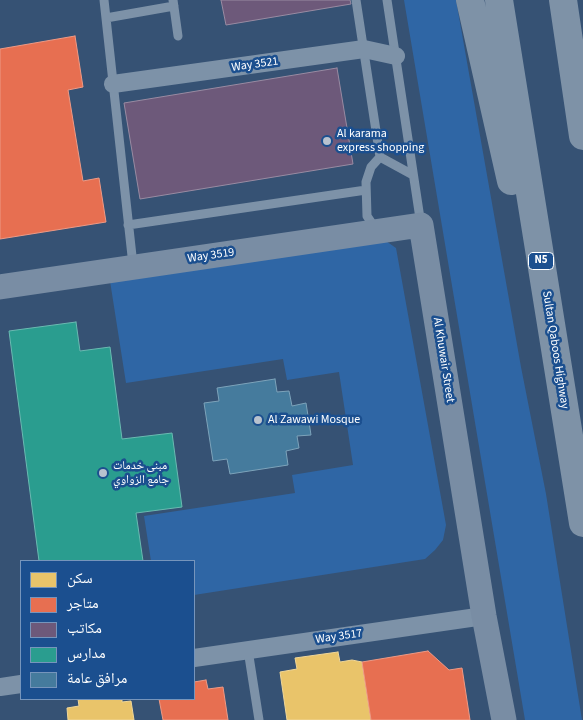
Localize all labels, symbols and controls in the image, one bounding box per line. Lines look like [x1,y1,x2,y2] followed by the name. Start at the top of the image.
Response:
[231,55,279,75] street label: Way 3521
[337,127,424,155] place label: Al karama express shopping
[321,135,333,147] marker: Al karama express shopping
[187,246,235,266] street label: Way 3519
[528,252,554,270] road number: N5
[539,290,571,410] street label: Sultan Qaboos Highway
[429,316,457,404] street label: Al Khuwair Street
[268,413,360,427] place label: Al Zawawi Mosque
[252,414,264,426] marker: Al Zawawi Mosque
[113,459,169,487] place label: مبنى خدمات جامع الزواوي
[97,467,109,479] marker: مبنى خدمات جامع الزواوي
[20,560,195,700] legend
[67,568,93,589] text: سكن
[67,593,99,614] text: متاجر
[67,618,102,639] text: مكاتب
[315,627,363,647] street label: Way 3517
[67,643,106,664] text: مدارس
[67,668,127,689] text: مرافق عامة

